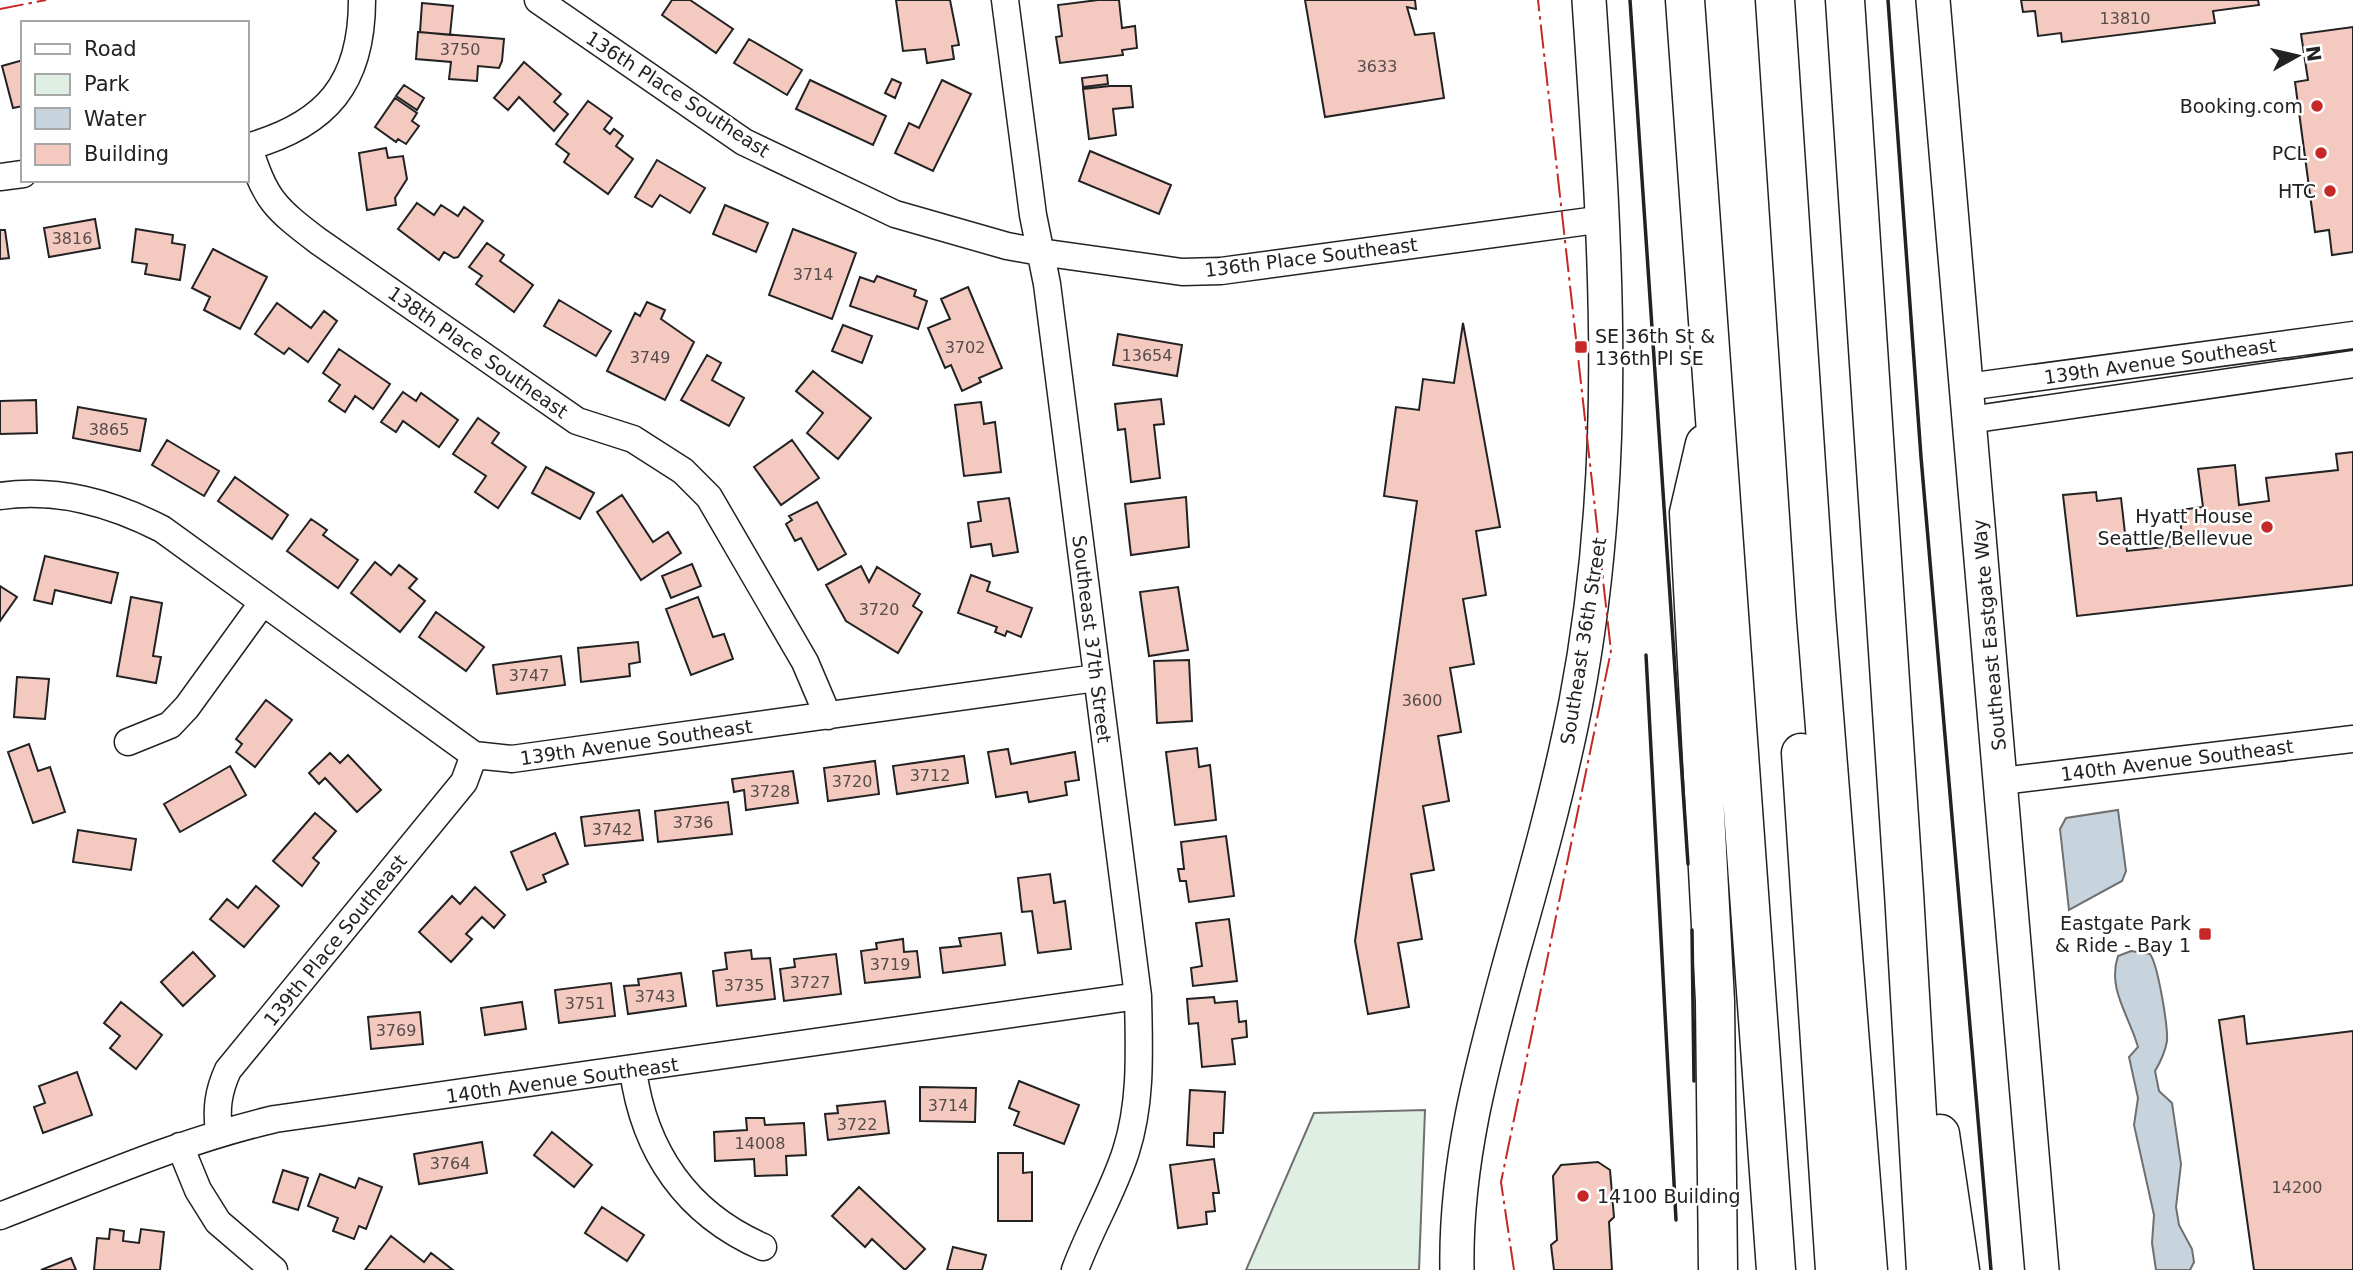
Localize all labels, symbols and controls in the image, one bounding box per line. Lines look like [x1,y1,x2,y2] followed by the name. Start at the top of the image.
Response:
[2100,9,2150,28] house number: 13810
[21,21,248,182] legend
[2262,21,2332,91] north arrow
[582,26,774,162] street label: 136th Place Southeast
[84,37,137,61] text: Road
[440,40,480,59] house number: 3750
[2302,44,2326,63] text: N
[1357,57,1397,76] house number: 3633
[84,72,130,96] text: Park
[2180,95,2303,117] place label: Booking.com
[2309,98,2325,114] marker: Booking.com
[84,107,146,131] text: Water
[84,142,169,166] text: Building
[2272,142,2307,164] place label: PCL
[2313,145,2329,161] marker: PCL
[2278,180,2316,202] place label: HTC
[2322,183,2338,199] marker: HTC
[52,229,92,248] house number: 3816
[1203,233,1419,281] street label: 136th Place Southeast
[793,265,833,284] house number: 3714
[384,282,572,422] street label: 138th Place Southeast
[1595,325,1715,369] place label: SE 36th St & 136th Pl SE
[2042,334,2278,388] street label: 139th Avenue Southeast
[945,338,985,357] house number: 3702
[1573,339,1589,355] marker: SE 36th St & 136th Pl SE
[1122,346,1172,365] house number: 13654
[630,348,670,367] house number: 3749
[89,420,129,439] house number: 3865
[2097,505,2253,549] place label: Hyatt House Seattle/Bellevue
[1968,518,2010,752] street label: Southeast Eastgate Way
[2259,519,2275,535] marker: Hyatt House Seattle/Bellevue
[1068,534,1116,744] street label: Southeast 37th Street
[1556,536,1610,746] street label: Southeast 36th Street
[859,600,899,619] house number: 3720
[509,666,549,685] house number: 3747
[1402,691,1442,710] house number: 3600
[518,715,754,769] street label: 139th Avenue Southeast
[2059,735,2295,785] street label: 140th Avenue Southeast
[910,766,950,785] house number: 3712
[832,772,872,791] house number: 3720
[750,782,790,801] house number: 3728
[673,813,713,832] house number: 3736
[592,820,632,839] house number: 3742
[259,850,411,1030] street label: 139th Place Southeast
[2055,912,2191,956] place label: Eastgate Park & Ride - Bay 1
[2197,926,2213,942] marker: Eastgate Park & Ride - Bay 1
[870,955,910,974] house number: 3719
[790,973,830,992] house number: 3727
[724,976,764,995] house number: 3735
[635,987,675,1006] house number: 3743
[565,994,605,1013] house number: 3751
[376,1021,416,1040] house number: 3769
[444,1053,680,1107] street label: 140th Avenue Southeast
[928,1096,968,1115] house number: 3714
[837,1115,877,1134] house number: 3722
[735,1134,785,1153] house number: 14008
[430,1154,470,1173] house number: 3764
[2272,1178,2322,1197] house number: 14200
[1597,1185,1741,1207] place label: 14100 Building
[1575,1188,1591,1204] marker: 14100 Building

